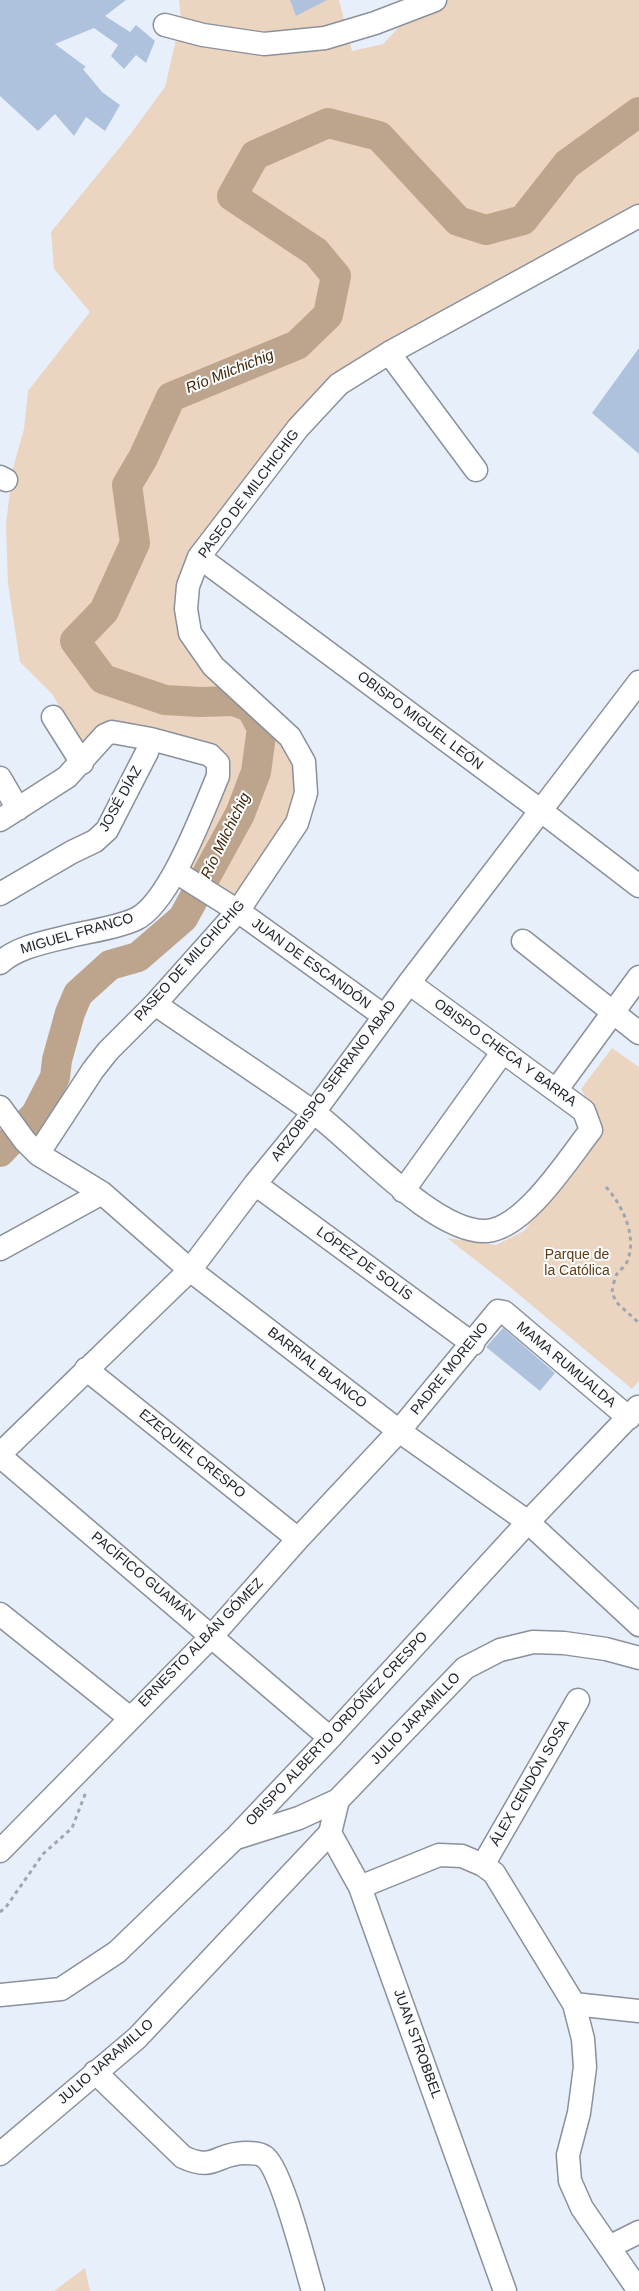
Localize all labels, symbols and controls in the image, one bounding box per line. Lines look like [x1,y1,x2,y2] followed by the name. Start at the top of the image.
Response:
[183,346,277,398] water label: Río Milchichig
[195,426,303,562] street label: PASEO DE MILCHICHIG
[354,668,486,774] street label: OBISPO MIGUEL LEÓN
[96,763,146,835] street label: JOSÉ DÍAZ
[197,790,255,882] water label: Río Milchichig
[131,897,249,1025] street label: PASEO DE MILCHICHIG
[19,910,135,958] street label: MIGUEL FRANCO
[248,915,374,1013] street label: JUAN DE ESCANDÓN
[431,996,579,1110] street label: OBISPO CHECA Y BARRA
[268,997,400,1165] street label: ARZOBISPO SERRANO ABAD
[313,1224,415,1304] street label: LÓPEZ DE SOLÍS
[544,1247,610,1280] park label: Parque de la Católica
[408,1319,492,1419] street label: PADRE MORENO
[513,1319,619,1411] street label: MAMA RUMUALDA
[264,1324,370,1412] street label: BARRIAL BLANCO
[135,1406,249,1502] street label: EZEQUIEL CRESPO
[88,1529,198,1625] street label: PACÍFICO GUAMÁN
[135,1575,267,1711] street label: ERNESTO ALBÁN GÓMEZ
[242,1628,432,1830] street label: OBISPO ALBERTO ORDÓÑEZ CRESPO
[368,1670,464,1768] street label: JULIO JARAMILLO
[487,1717,573,1849] street label: ÁLEX CENDÓN SOSA
[389,1987,445,2101] street label: JUAN STROBBEL
[55,2016,157,2108] street label: JULIO JARAMILLO

